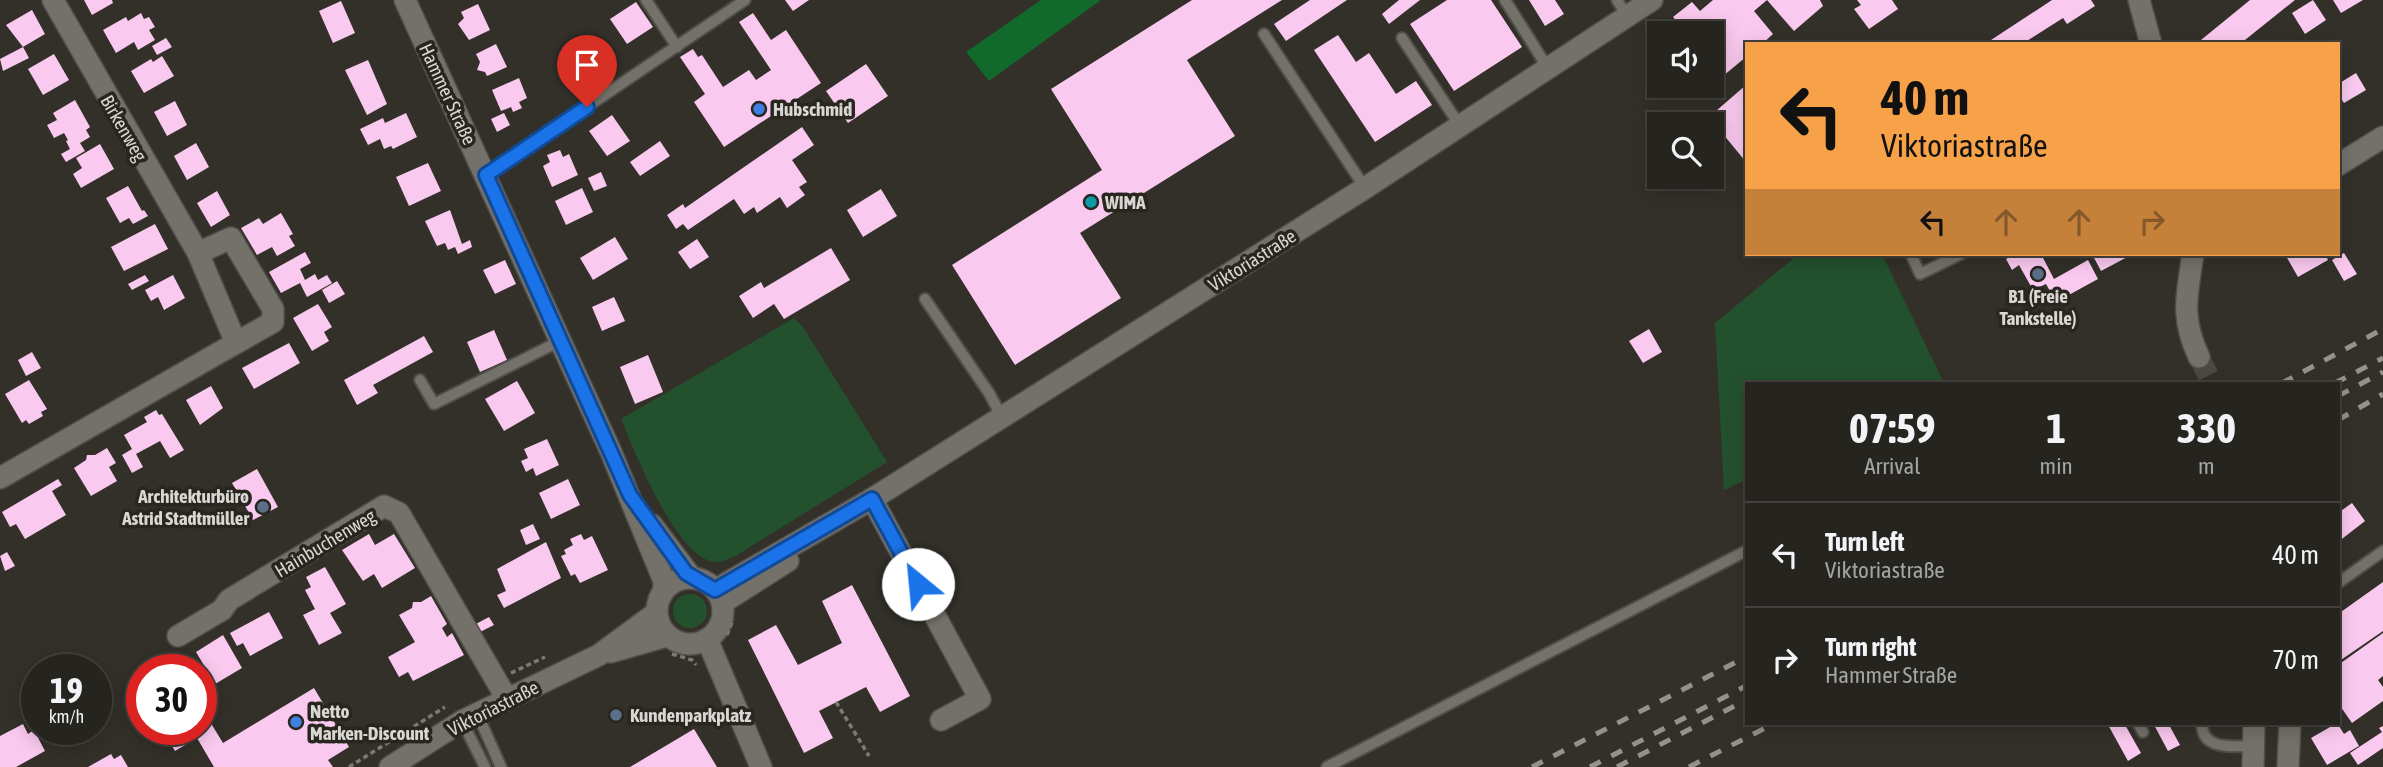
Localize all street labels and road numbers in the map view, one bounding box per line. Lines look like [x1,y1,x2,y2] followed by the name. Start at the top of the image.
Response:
[415,40,481,148] street label: Hammer Straße
[96,91,152,166] street label: Birkenweg
[1204,224,1300,296] street label: Viktoriastraße
[271,504,380,582] street label: Hainbuchenweg
[444,676,542,740] street label: Viktoriastraße

